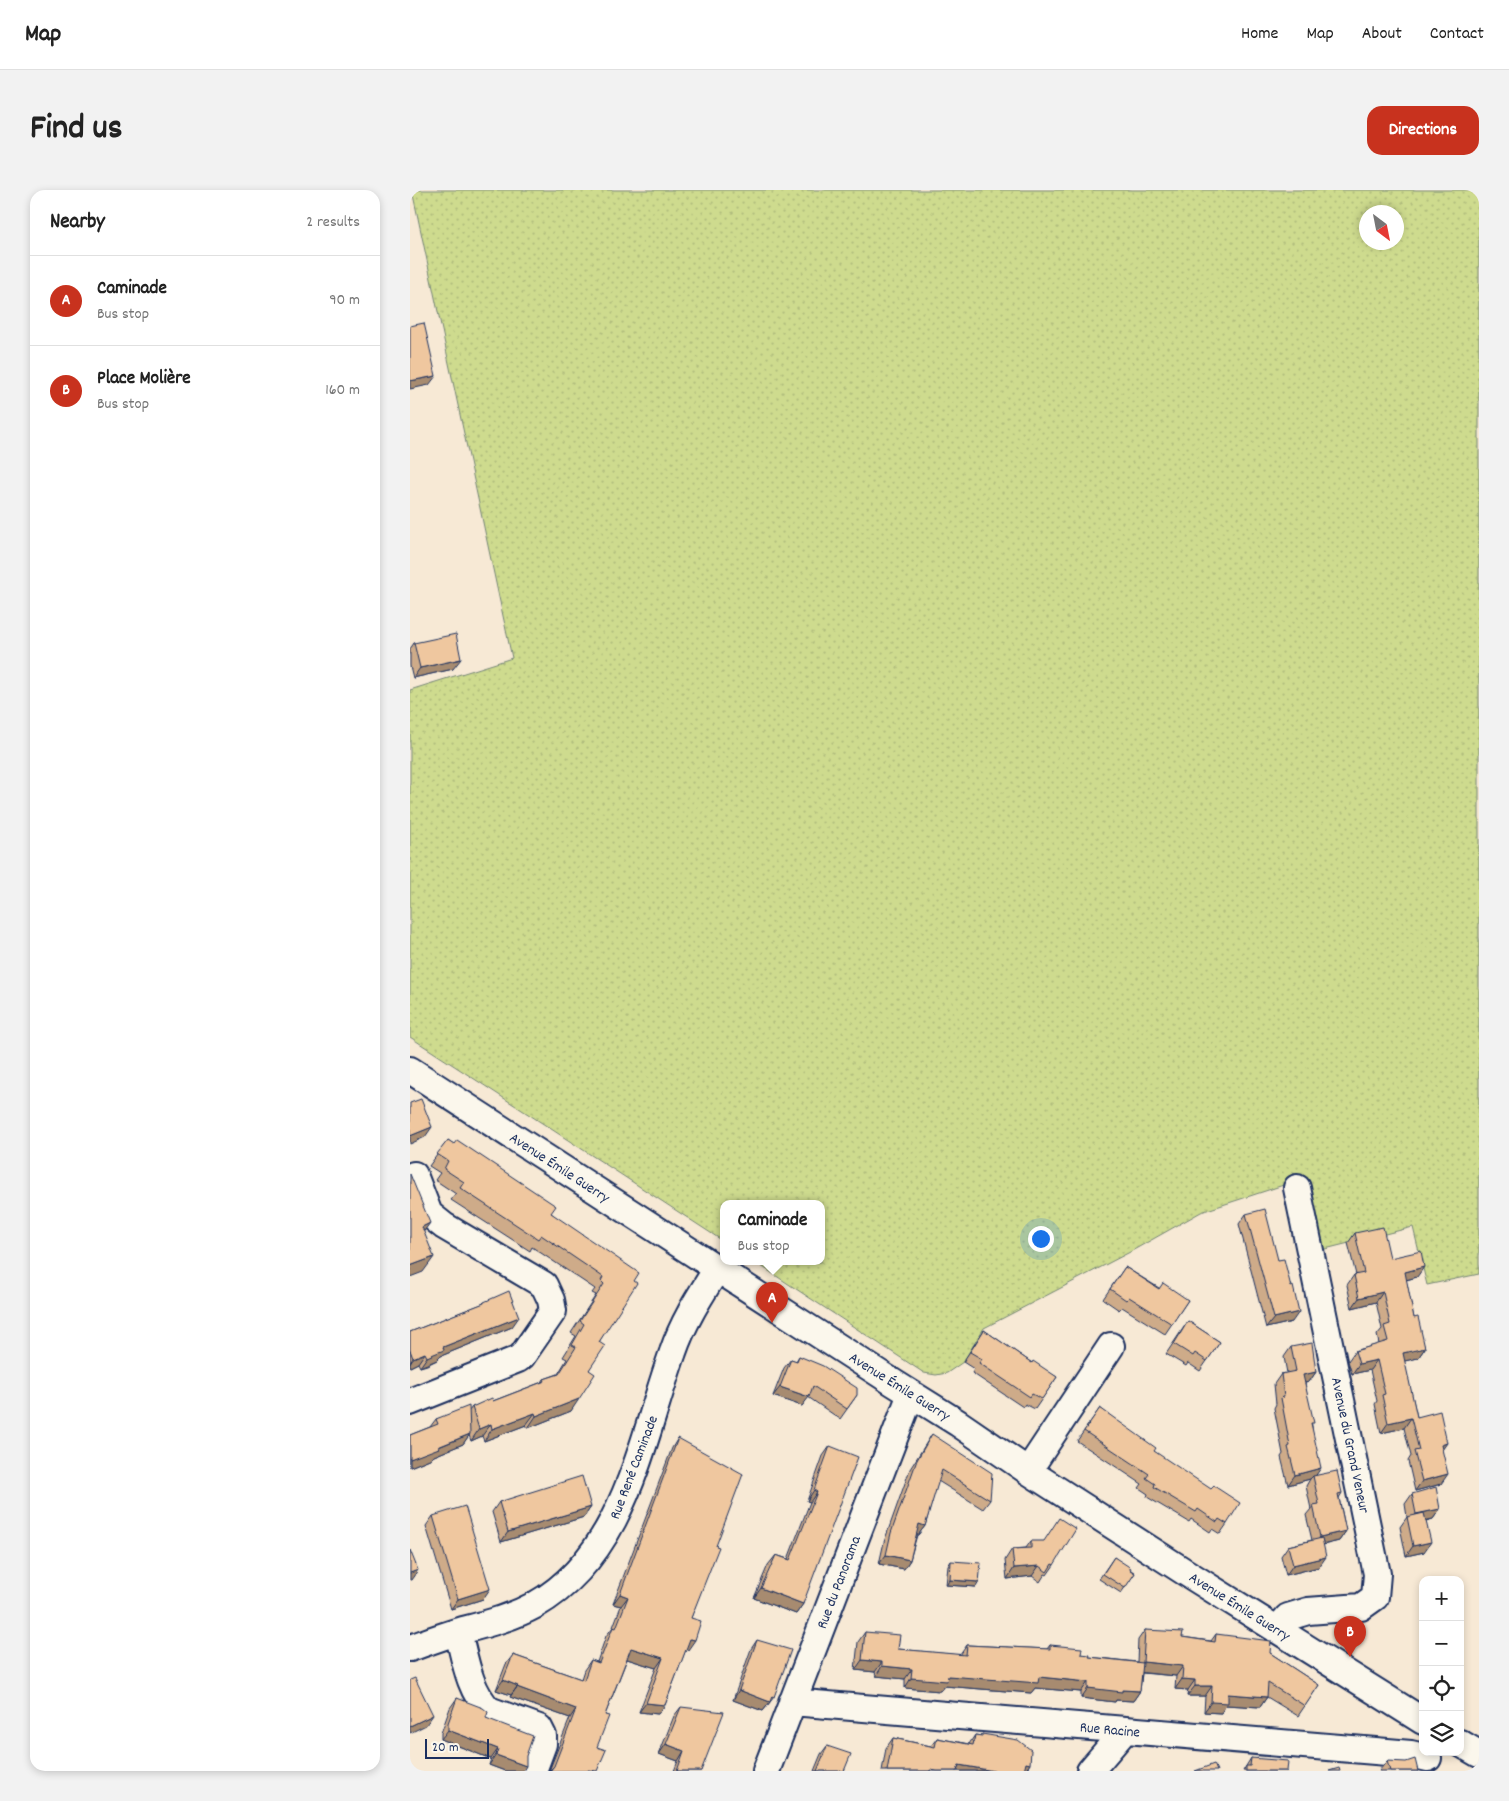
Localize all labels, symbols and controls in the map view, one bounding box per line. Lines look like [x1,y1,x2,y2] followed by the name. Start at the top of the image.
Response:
[25,18,61,52] text: Map
[1241,22,1278,47] text: Home
[1306,22,1334,47] text: Map
[1362,22,1402,47] text: About
[1430,22,1484,47] text: Contact
[30,105,122,155] text: Find us
[1367,106,1479,155] button: Directions
[1359,205,1404,250] north arrow
[50,208,105,238] text: Nearby
[306,211,360,234] text: 2 results
[97,276,167,303] text: Caminade
[62,289,70,312] text: A
[329,289,360,312] text: 90 m
[97,303,149,326] text: Bus stop
[97,366,191,393] text: Place Molière
[62,379,70,402] text: B
[325,379,360,402] text: 160 m
[97,393,149,416] text: Bus stop
[504,1128,614,1210] street label: Avenue Émile Guerry
[720,1200,825,1265] popup
[738,1208,807,1235] text: Caminade
[1028,1226,1054,1252] your location
[738,1235,790,1258] text: Bus stop
[756,1282,788,1323] pin: A
[844,1348,955,1428] street label: Avenue Émile Guerry
[1324,1375,1374,1516] street label: Avenue du Grand Veneur
[605,1412,665,1523] street label: Rue René Caminade
[812,1532,868,1632] street label: Rue du Panorama
[1184,1568,1295,1648] street label: Avenue Émile Guerry
[1419,1576,1464,1756] map controls
[1419,1576,1464,1621] button: +
[1334,1616,1366,1657] pin: B
[1419,1621,1464,1666] button: −
[1419,1666,1464,1711] button: locate
[1419,1711,1464,1756] button: layers
[1079,1717,1141,1745] street label: Rue Racine
[425,1736,489,1759] scale bar
[432,1738,459,1758] text: 20 m

